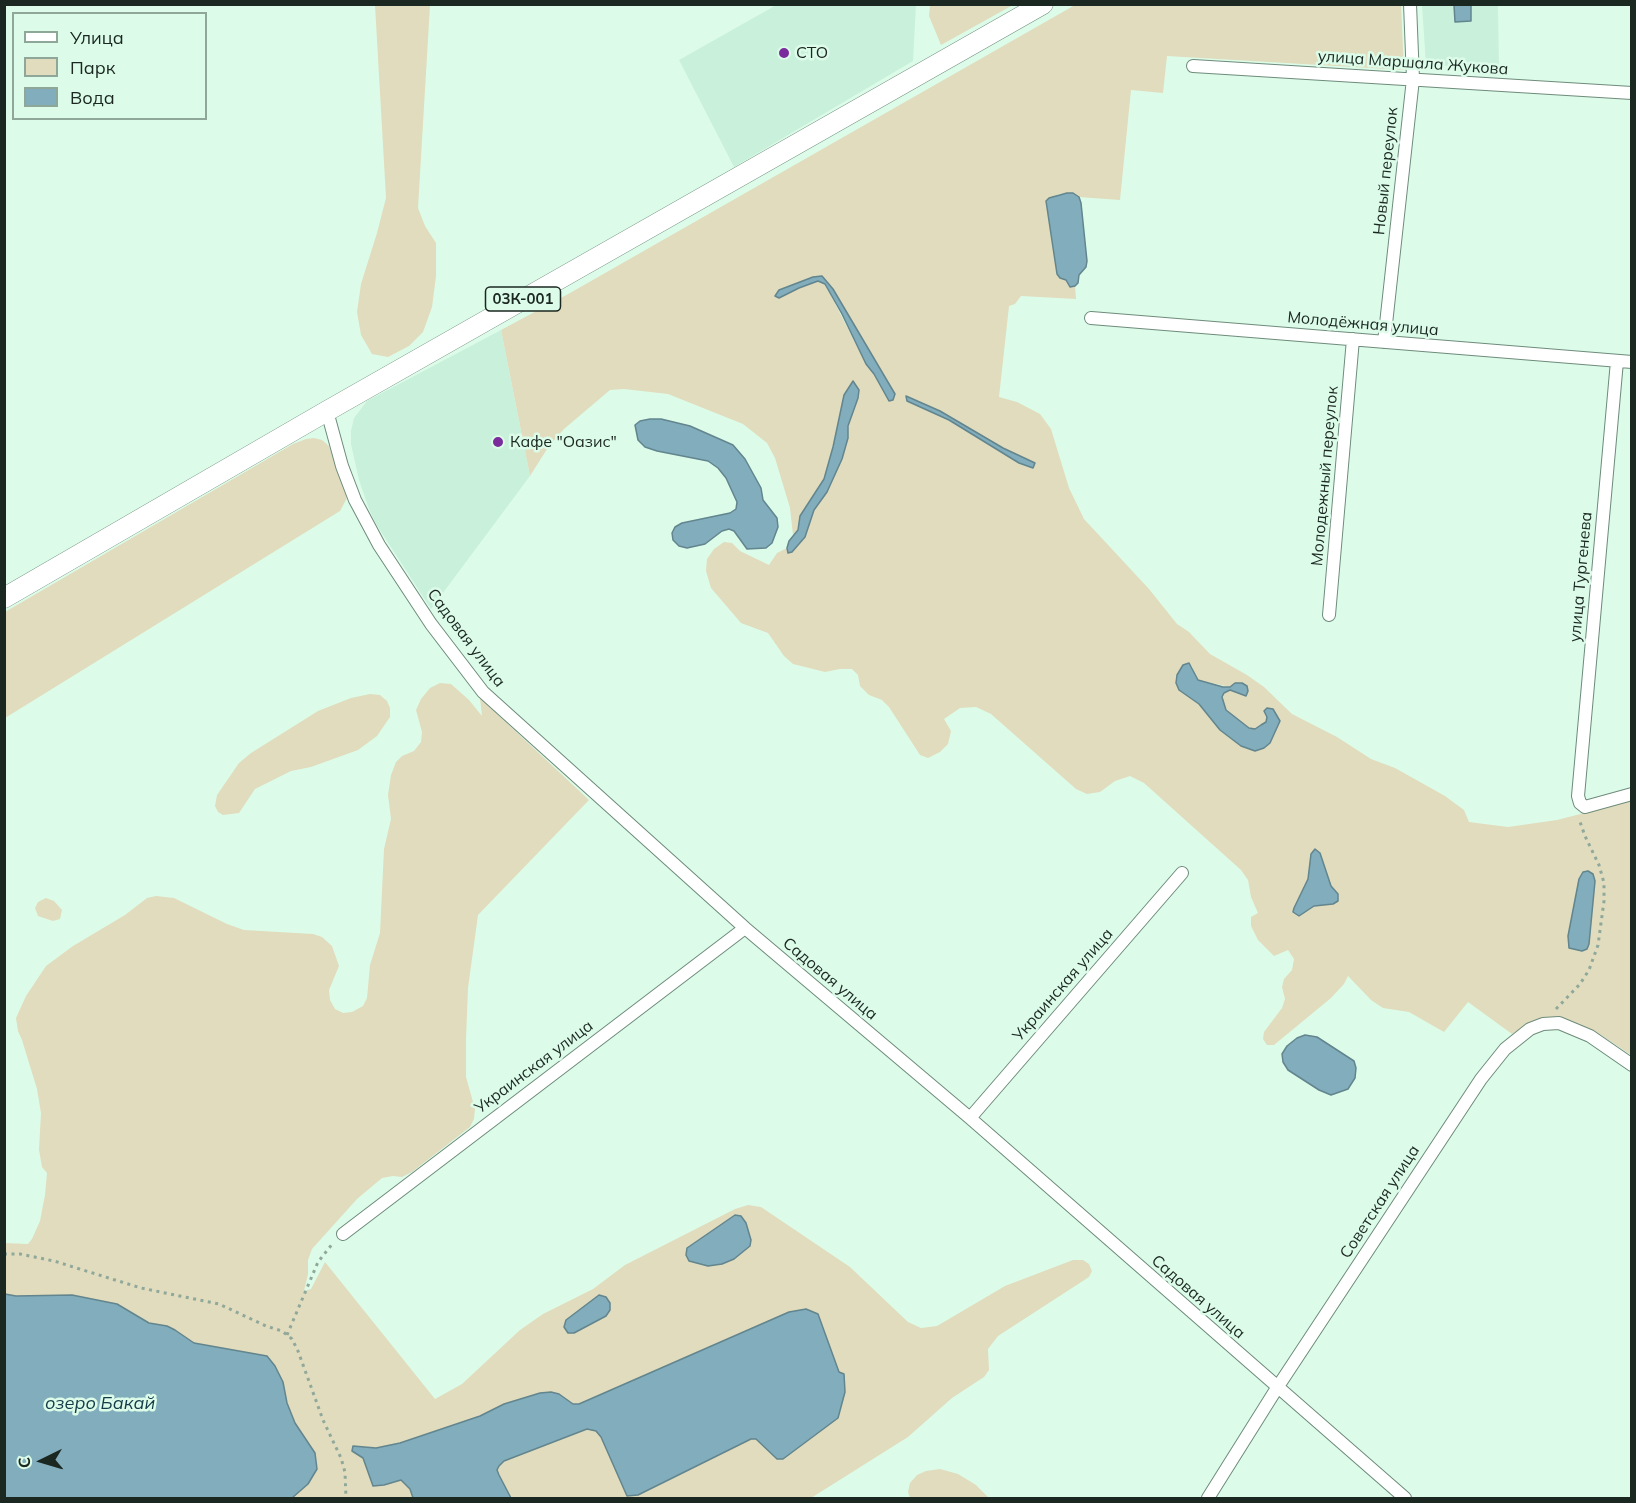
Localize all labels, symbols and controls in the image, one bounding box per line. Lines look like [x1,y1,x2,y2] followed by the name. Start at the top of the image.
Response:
[12,12,207,120] legend
[70,26,124,49] text: Улица
[796,43,828,63] place label: СТО
[777,46,791,60] marker: СТО
[1317,47,1509,79] street label: улица Маршала Жукова
[70,56,115,79] text: Парк
[70,86,115,109] text: Вода
[1370,106,1402,236] street label: Новый переулок
[486,287,560,311] road number: 03К-001
[1286,308,1440,340] street label: Молодёжная улица
[1308,385,1342,567] street label: Молодежный переулок
[510,432,617,452] place label: Кафе "Оазис"
[491,435,505,449] marker: Кафе "Оазис"
[1566,511,1596,643] street label: улица Тургенева
[423,585,509,691] street label: Садовая улица
[1009,925,1117,1045] street label: Украинская улица
[779,934,881,1024] street label: Садовая улица
[471,1016,597,1118] street label: Украинская улица
[1336,1142,1424,1262] street label: Советская улица
[1147,1251,1249,1343] street label: Садовая улица
[45,1393,155,1415] water label: озеро Бакай
[12,1431,72,1491] north arrow
[14,1456,35,1469] text: С

